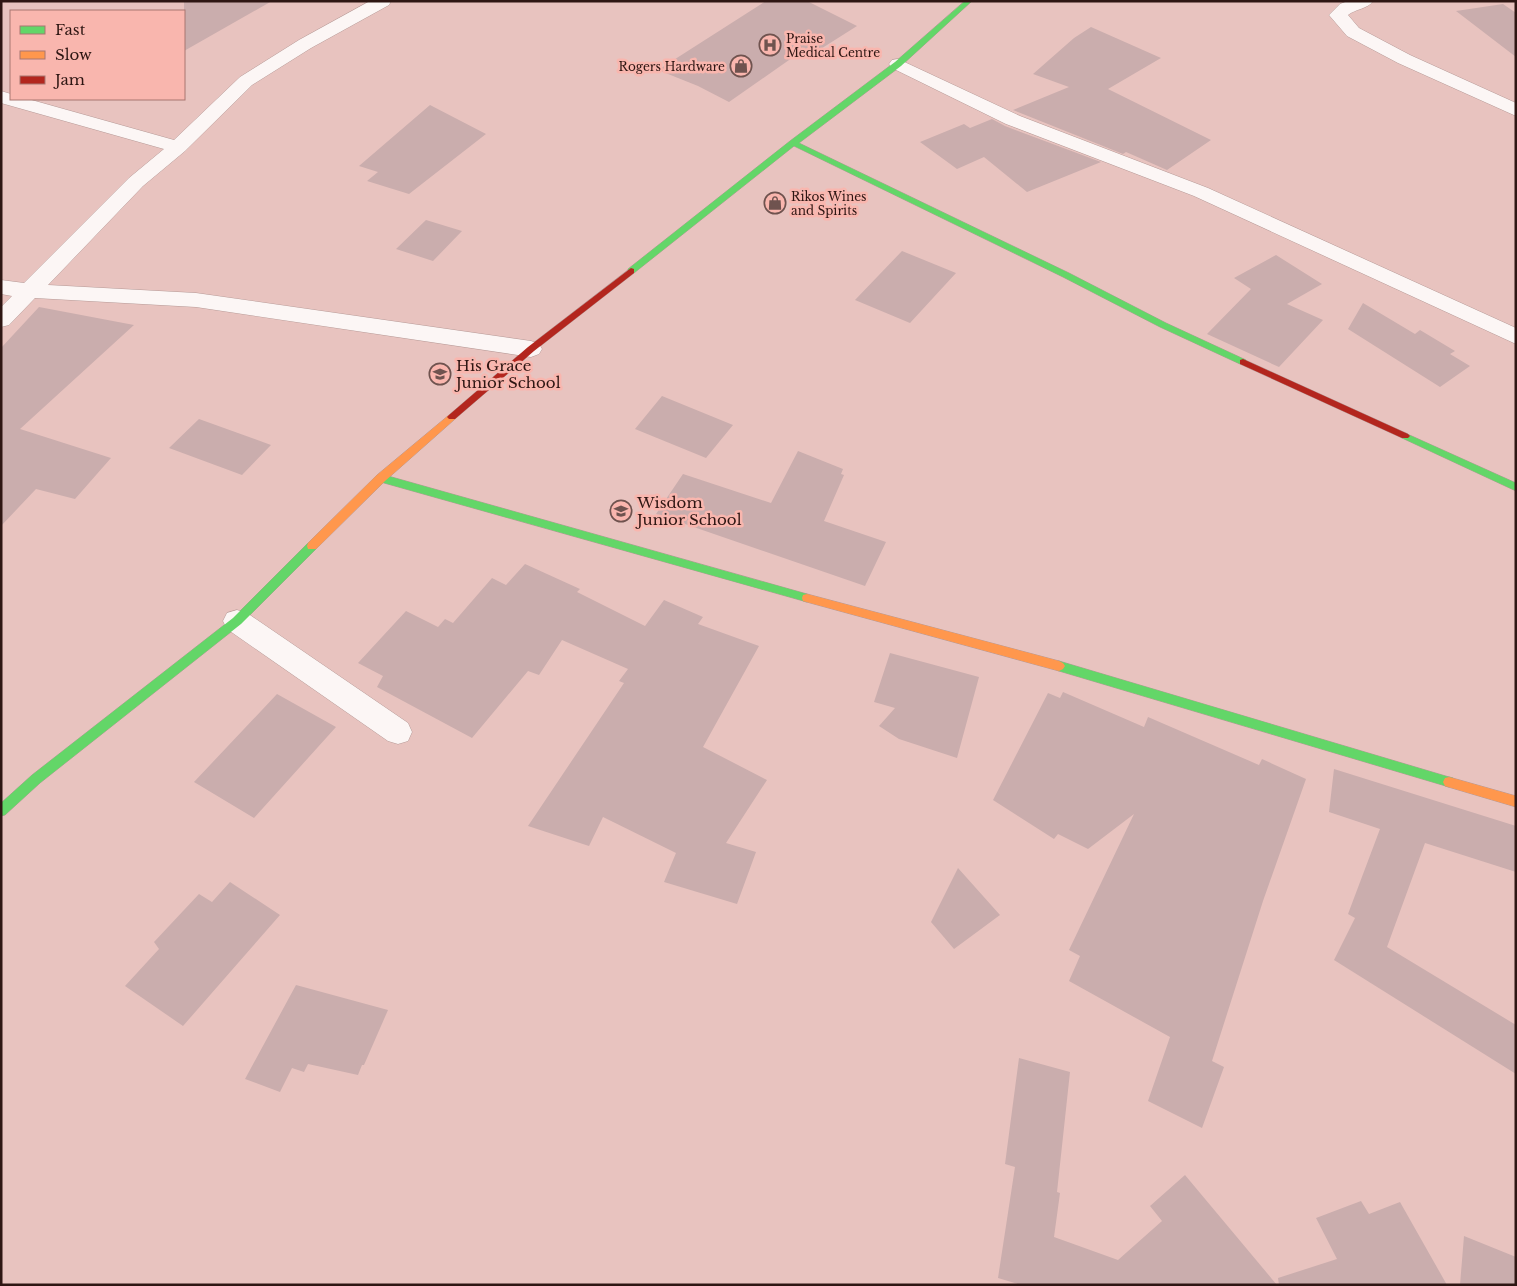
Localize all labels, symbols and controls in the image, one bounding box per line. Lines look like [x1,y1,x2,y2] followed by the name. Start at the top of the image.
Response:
[10,10,185,100] legend
[55,20,86,39] text: Fast
[786,31,880,60] place label: Praise Medical Centre
[758,33,782,57] hospital icon: Praise Medical Centre
[55,45,92,64] text: Slow
[729,54,753,78] shop icon: Rogers Hardware
[619,59,725,74] place label: Rogers Hardware
[53,70,85,89] text: Jam
[791,189,866,218] place label: Rikos Wines and Spirits
[763,191,787,215] shop icon: Rikos Wines and Spirits
[454,356,561,392] place label: His Grace Junior School
[428,362,452,386] school or university icon: His Grace Junior School
[635,493,742,529] place label: Wisdom Junior School
[609,499,633,523] school or university icon: Wisdom Junior School

